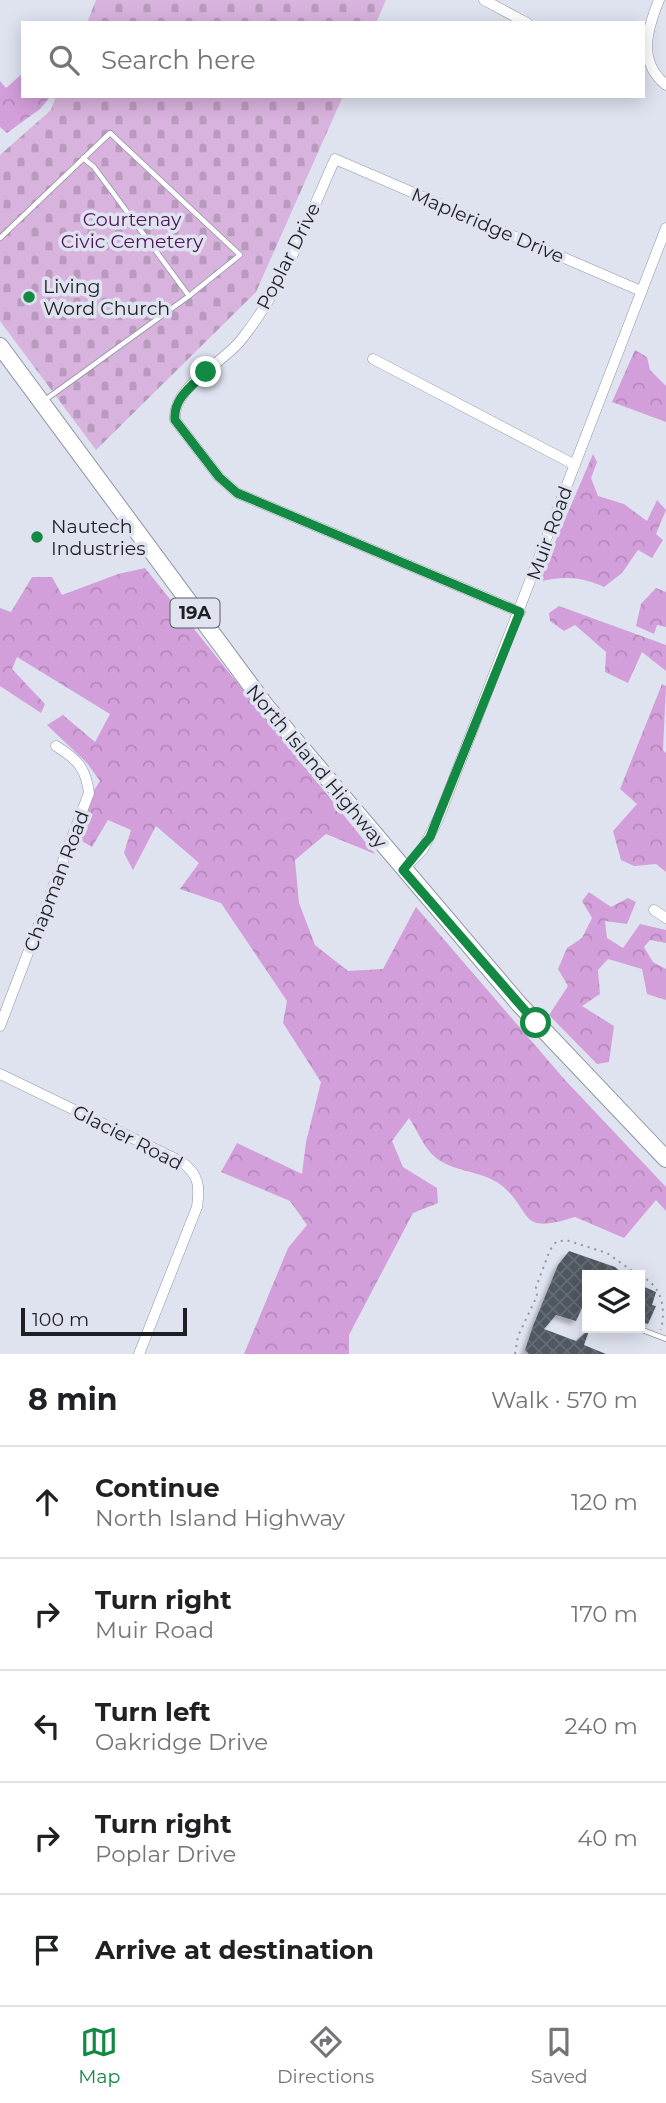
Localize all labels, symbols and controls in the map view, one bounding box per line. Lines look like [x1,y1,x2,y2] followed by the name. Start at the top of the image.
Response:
[21,21,645,98] search box
[45,41,83,79] icon: search
[101,44,256,76] text: Search here
[408,183,568,268] street label: Mapleridge Drive
[252,199,325,314] street label: Poplar Drive
[61,208,204,253] park label: Courtenay Civic Cemetery
[43,275,170,320] place label: Living Word Church
[21,289,37,305] marker: Living Word Church
[190,356,221,387] route end
[522,483,577,583] street label: Muir Road
[51,515,146,560] place label: Nautech Industries
[29,529,45,545] marker: Nautech Industries
[170,598,220,628] road number: 19A
[241,680,392,853] street label: North Island Highway
[19,807,94,955] street label: Chapman Road
[520,1007,551,1038] route start
[69,1100,187,1175] street label: Glacier Road
[582,1270,645,1333] map controls
[582,1270,645,1333] button: layers
[21,1305,187,1337] scale bar
[32,1308,89,1331] text: 100 m
[28,1381,118,1418] text: 8 min
[491,1386,638,1414] text: Walk · 570 m
[95,1472,220,1504] text: Continue
[28,1483,66,1521] icon: ahead
[571,1488,638,1516] text: 120 m
[95,1504,345,1532] text: North Island Highway
[95,1584,231,1616] text: Turn right
[28,1595,66,1633] icon: right
[571,1600,638,1628] text: 170 m
[95,1616,214,1644] text: Muir Road
[95,1696,211,1728] text: Turn left
[28,1707,66,1745] icon: left
[565,1712,638,1740] text: 240 m
[95,1728,268,1756] text: Oakridge Drive
[95,1808,231,1840] text: Turn right
[28,1819,66,1857] icon: right
[577,1824,638,1852] text: 40 m
[95,1840,236,1868] text: Poplar Drive
[28,1931,66,1969] icon: arrive
[95,1934,374,1966] text: Arrive at destination
[78,2023,120,2088] tab: Map
[277,2023,374,2088] tab: Directions
[531,2023,588,2088] tab: Saved

